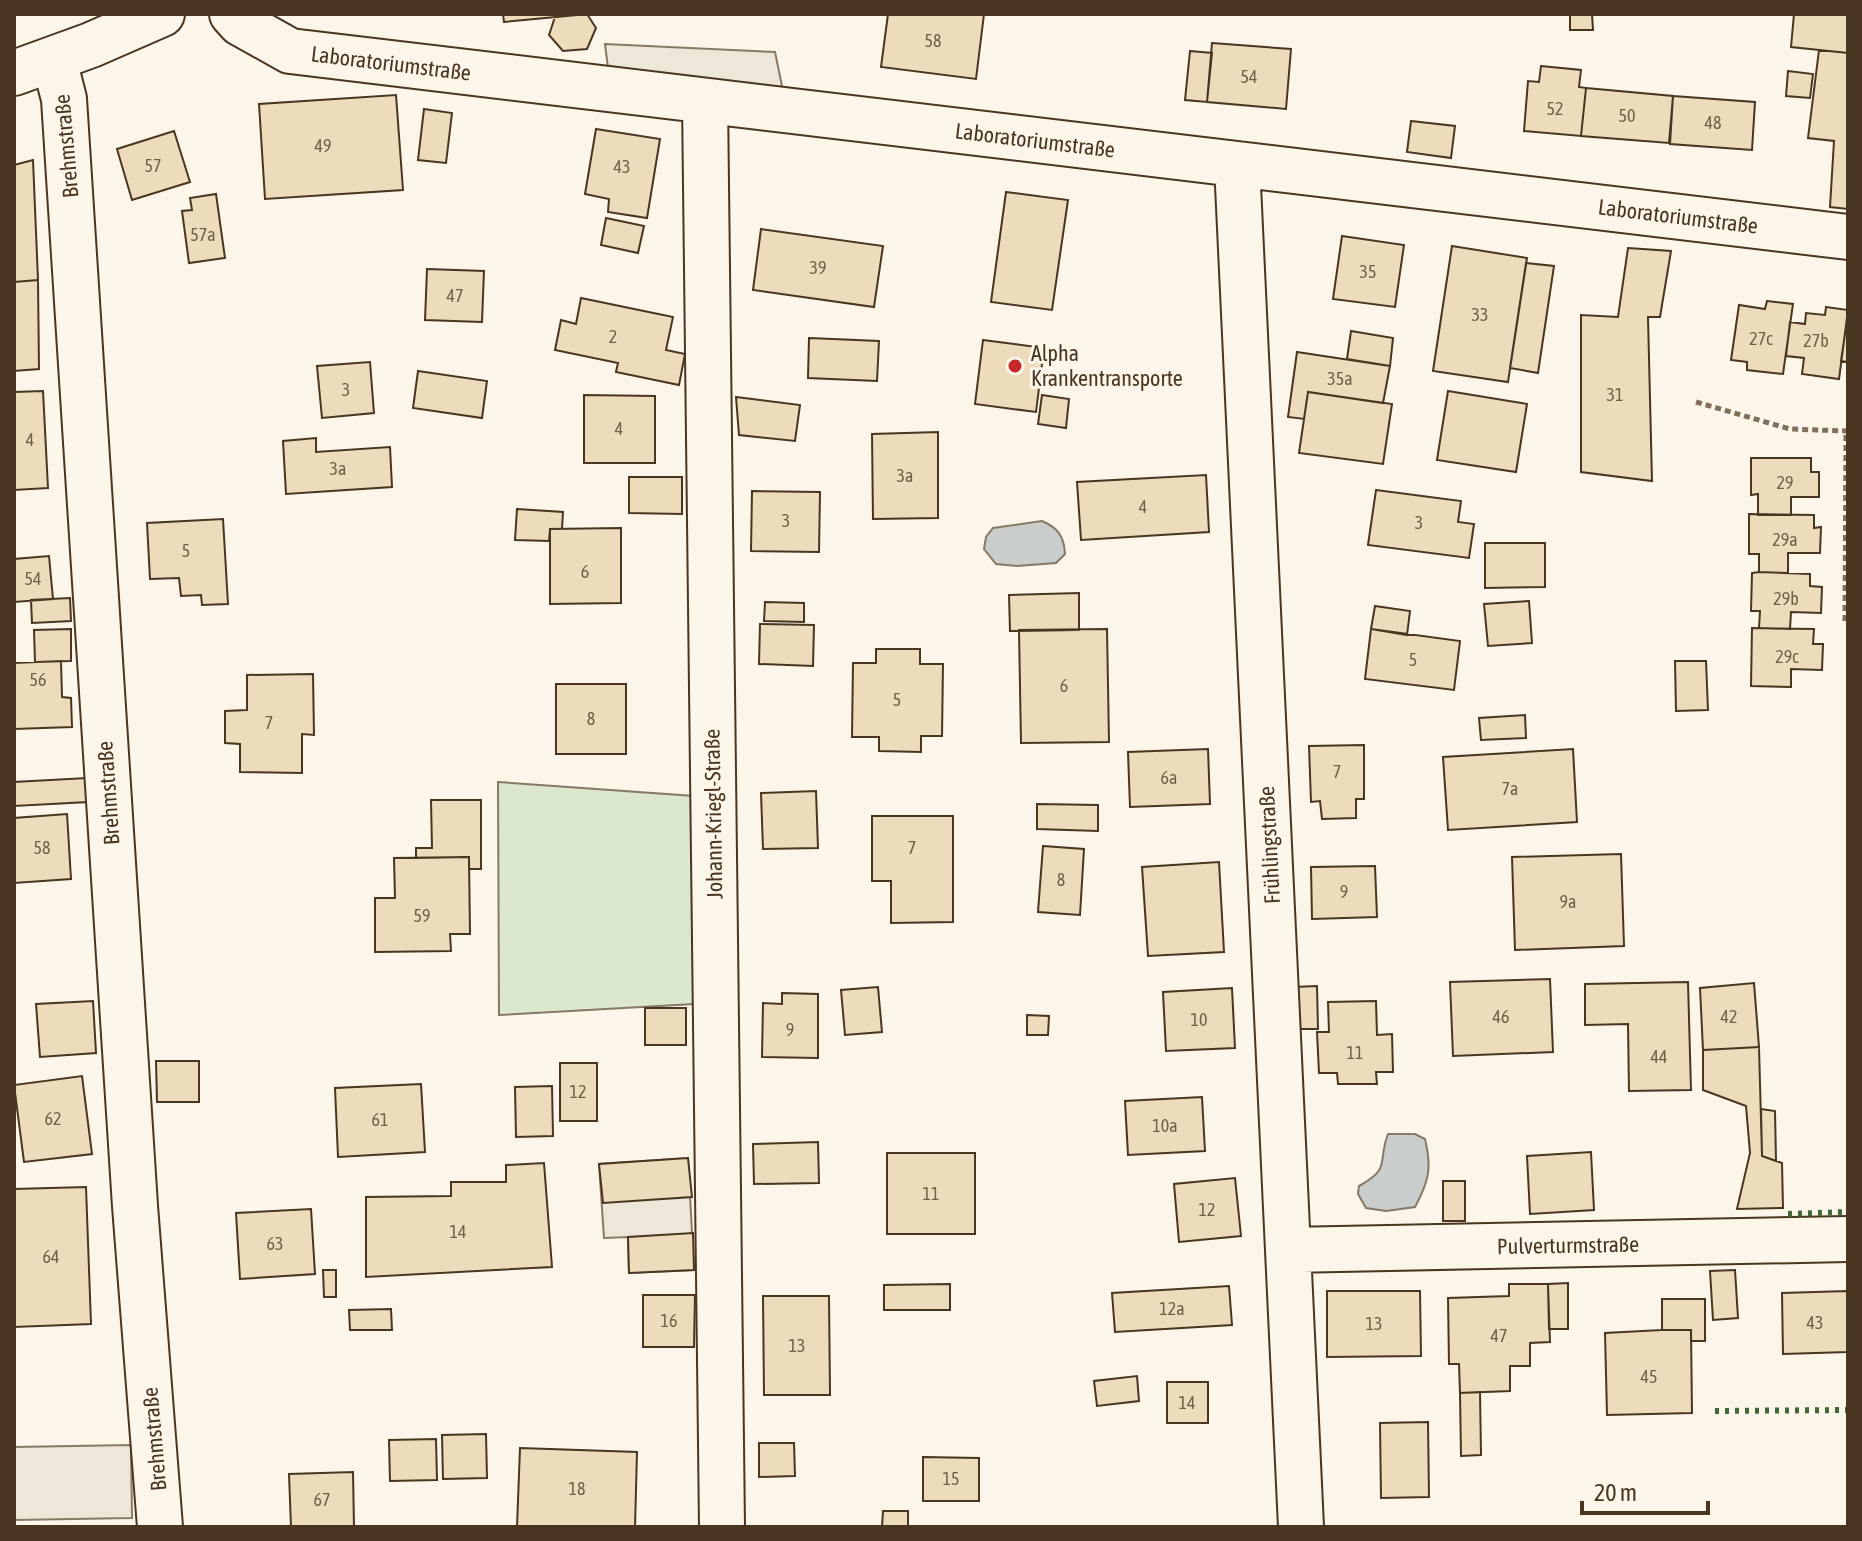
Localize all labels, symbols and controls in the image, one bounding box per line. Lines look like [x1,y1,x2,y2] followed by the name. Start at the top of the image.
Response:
[925,30,941,51] house number: 58
[310,40,472,86] street label: Laboratoriumstraße
[1241,66,1257,87] house number: 54
[49,93,83,199] street label: Brehmstraße
[1547,98,1563,119] house number: 52
[1619,105,1635,126] house number: 50
[1705,112,1721,133] house number: 48
[954,117,1116,163] street label: Laboratoriumstraße
[315,135,331,156] house number: 49
[145,155,161,176] house number: 57
[614,156,630,177] house number: 43
[1597,193,1759,239] street label: Laboratoriumstraße
[190,224,216,245] house number: 57a
[810,257,826,278] house number: 39
[1360,261,1376,282] house number: 35
[447,285,463,306] house number: 47
[1472,304,1488,325] house number: 33
[609,326,617,347] house number: 2
[1749,328,1773,349] house number: 27c
[1803,330,1829,351] house number: 27b
[1031,340,1183,391] place label: Alpha Krankentransporte
[1006,357,1024,375] marker: Alpha Krankentransporte
[1327,368,1353,389] house number: 35a
[342,379,350,400] house number: 3
[1607,384,1623,405] house number: 31
[615,418,623,439] house number: 4
[26,429,34,450] house number: 4
[330,458,346,479] house number: 3a
[897,465,913,486] house number: 3a
[1777,472,1793,493] house number: 29
[1139,496,1147,517] house number: 4
[782,510,790,531] house number: 3
[1415,512,1423,533] house number: 3
[1772,529,1798,550] house number: 29a
[182,540,190,561] house number: 5
[581,561,589,582] house number: 6
[25,568,41,589] house number: 54
[1773,588,1799,609] house number: 29b
[1775,646,1799,667] house number: 29c
[1409,649,1417,670] house number: 5
[30,669,46,690] house number: 56
[1060,675,1068,696] house number: 6
[893,689,901,710] house number: 5
[587,708,595,729] house number: 8
[265,712,273,733] house number: 7
[699,729,727,899] street label: Johann-Kriegl-Straße
[91,740,125,846] street label: Brehmstraße
[1333,761,1341,782] house number: 7
[1161,767,1177,788] house number: 6a
[1502,778,1518,799] house number: 7a
[1253,785,1285,905] street label: Frühlingstraße
[34,837,50,858] house number: 58
[908,837,916,858] house number: 7
[1057,869,1065,890] house number: 8
[1340,881,1348,902] house number: 9
[1560,891,1576,912] house number: 9a
[414,905,430,926] house number: 59
[1493,1006,1509,1027] house number: 46
[1721,1006,1737,1027] house number: 42
[1191,1009,1207,1030] house number: 10
[786,1019,794,1040] house number: 9
[1347,1042,1363,1063] house number: 11
[1651,1046,1667,1067] house number: 44
[570,1081,586,1102] house number: 12
[45,1108,61,1129] house number: 62
[372,1109,388,1130] house number: 61
[1152,1115,1178,1136] house number: 10a
[923,1183,939,1204] house number: 11
[1199,1199,1215,1220] house number: 12
[450,1221,466,1242] house number: 14
[1497,1231,1639,1259] street label: Pulverturmstraße
[267,1233,283,1254] house number: 63
[43,1246,59,1267] house number: 64
[1159,1298,1185,1319] house number: 12a
[661,1310,677,1331] house number: 16
[1807,1312,1823,1333] house number: 43
[1366,1313,1382,1334] house number: 13
[1491,1325,1507,1346] house number: 47
[789,1335,805,1356] house number: 13
[1641,1366,1657,1387] house number: 45
[137,1386,171,1492] street label: Brehmstraße
[1179,1392,1195,1413] house number: 14
[1582,1465,1708,1515] scale bar
[943,1468,959,1489] house number: 15
[569,1478,585,1499] house number: 18
[1594,1479,1637,1506] text: 20 m
[314,1489,330,1510] house number: 67

